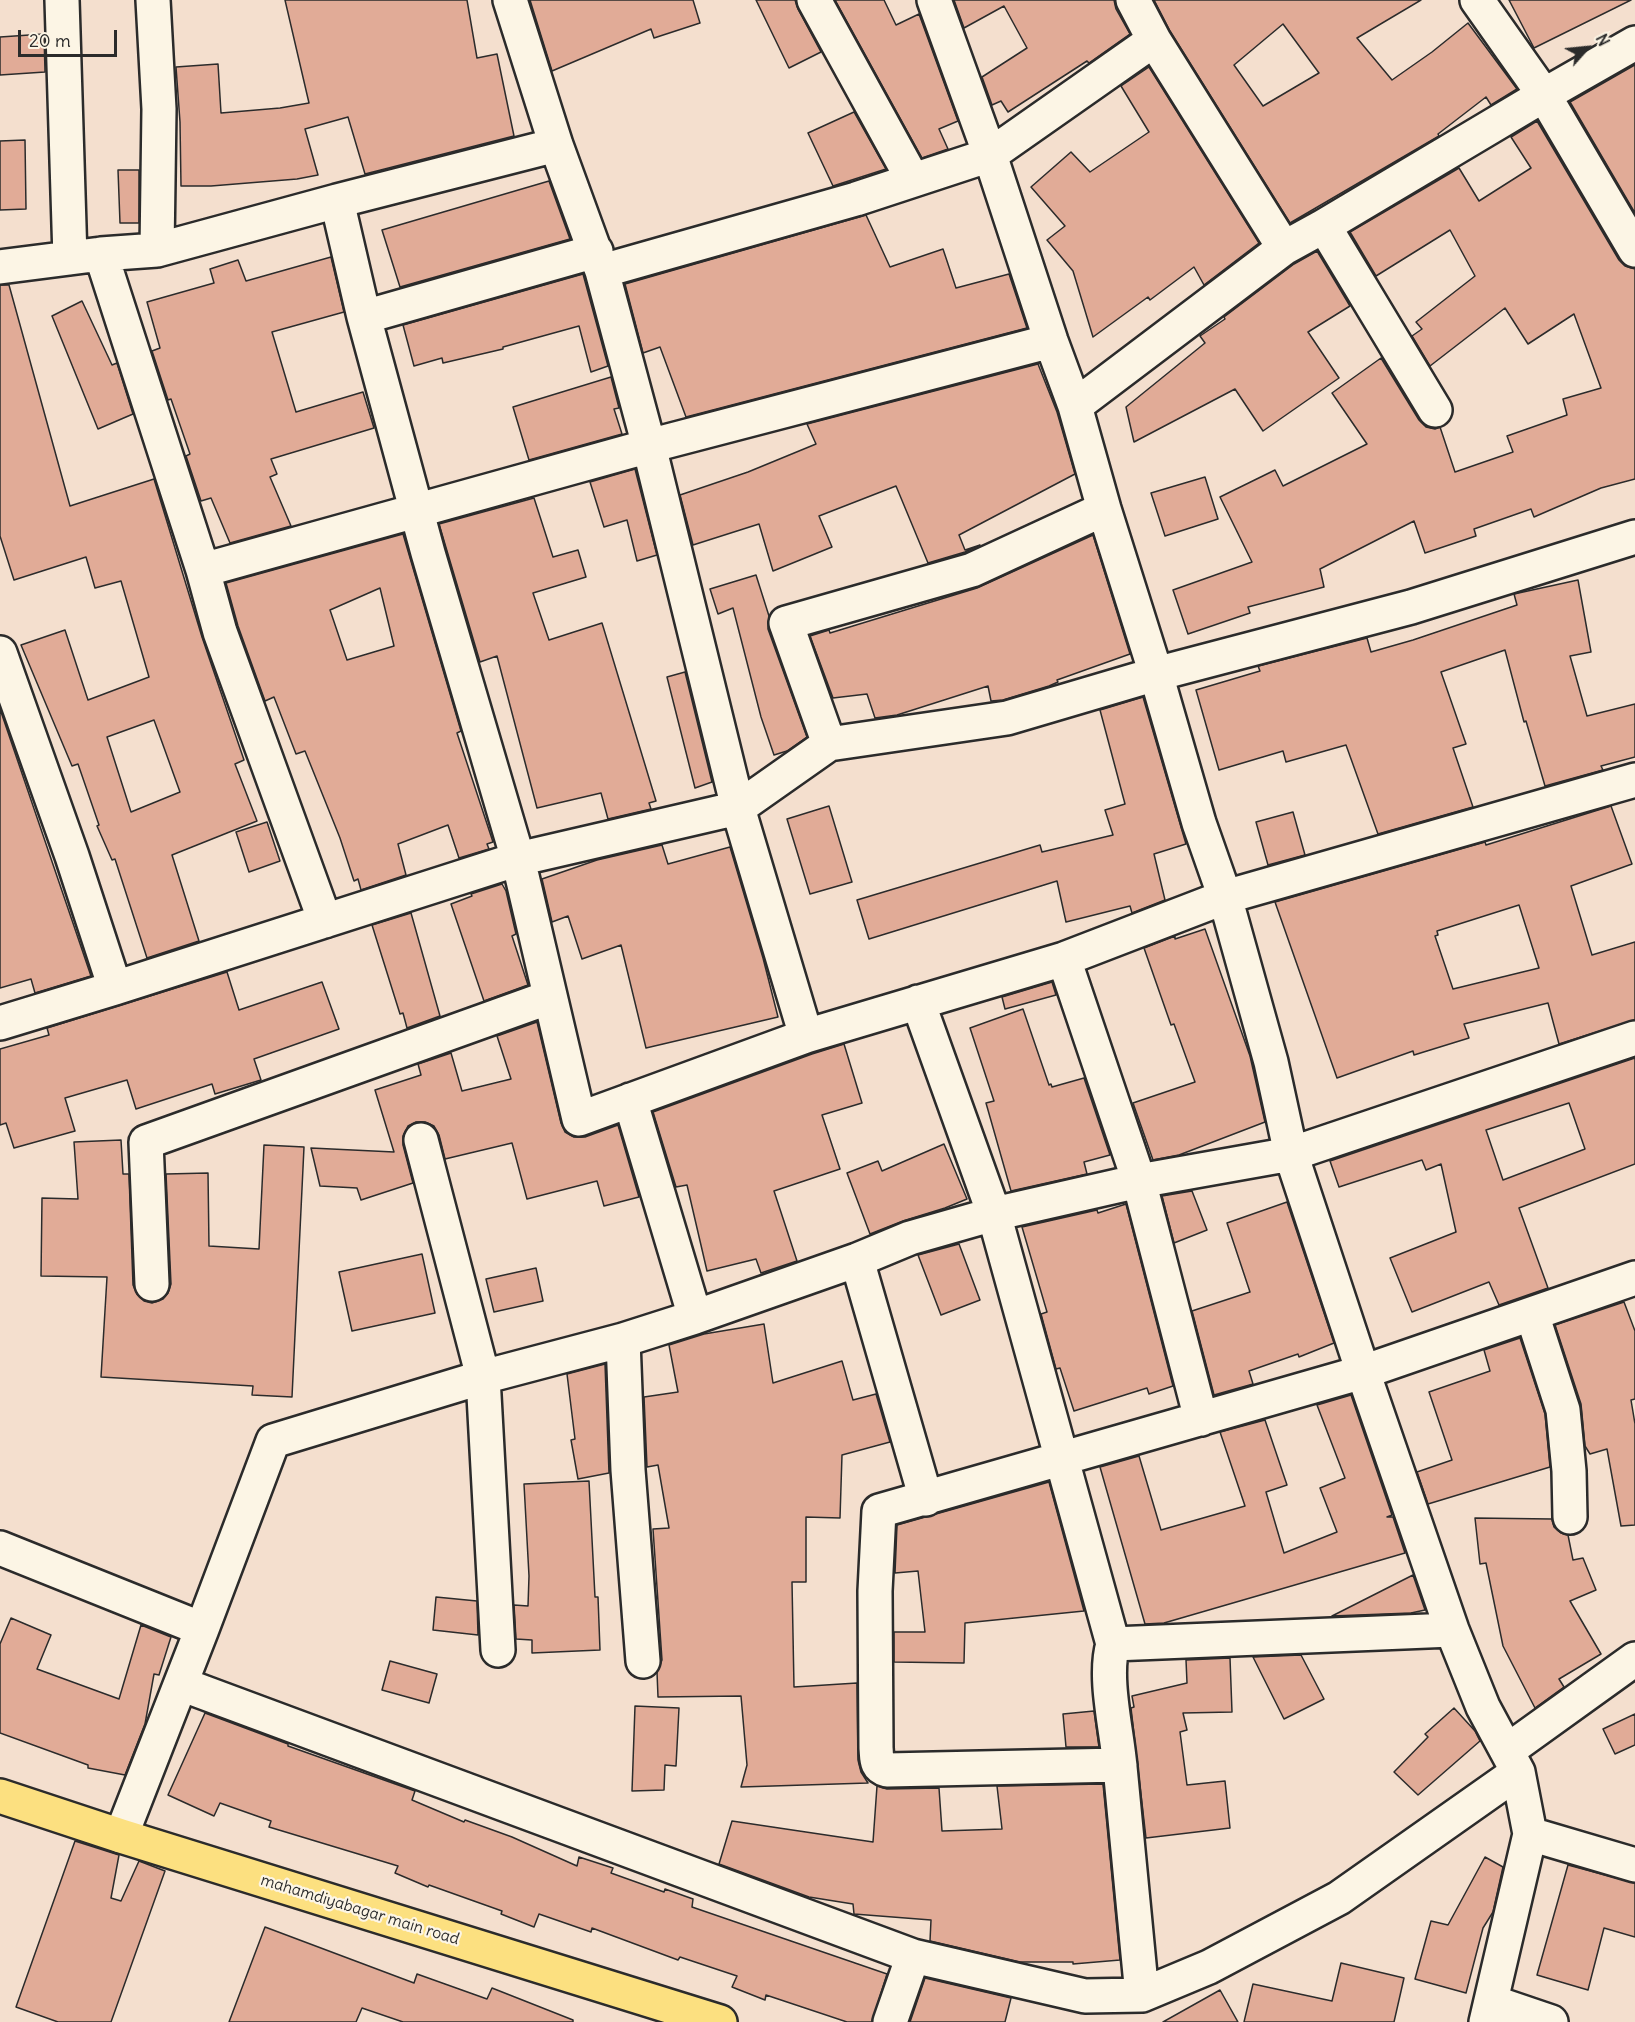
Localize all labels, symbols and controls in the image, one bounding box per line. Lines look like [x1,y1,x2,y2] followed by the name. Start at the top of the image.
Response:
[21,18,120,56] scale bar
[1557,18,1617,78] north arrow
[29,29,71,52] text: 20 m
[1592,30,1614,49] text: N
[258,1871,462,1949] street label: mahamdiyabagar main road

